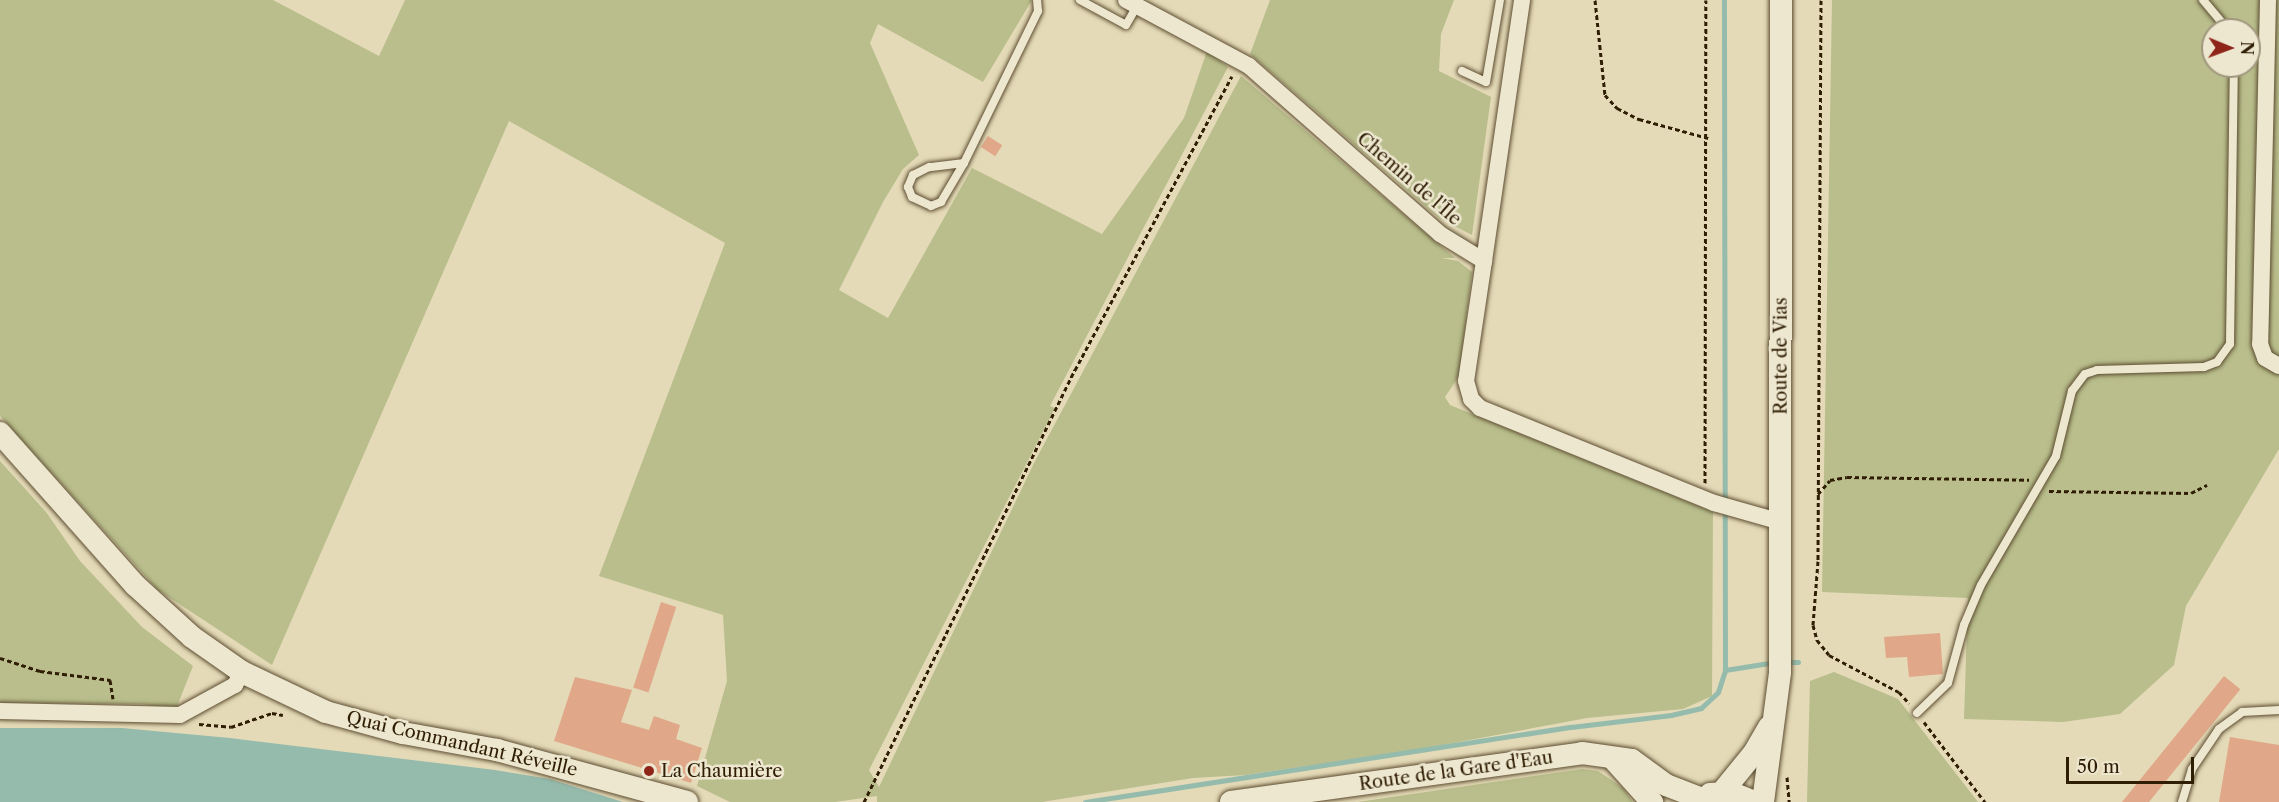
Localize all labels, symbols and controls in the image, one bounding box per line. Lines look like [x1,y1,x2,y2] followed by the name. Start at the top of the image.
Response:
[2201,18,2261,78] north arrow
[2237,41,2257,55] text: N
[1353,128,1465,230] street label: Chemin de l'Île
[1770,297,1792,415] street label: Route de Vias
[344,707,580,781] street label: Quai Commandant Réveille
[2069,745,2196,783] scale bar
[1357,747,1555,795] street label: Route de la Gare d'Eau
[2077,756,2120,778] text: 50 m
[661,760,783,782] place label: La Chaumière
[642,764,656,778] marker: La Chaumière

